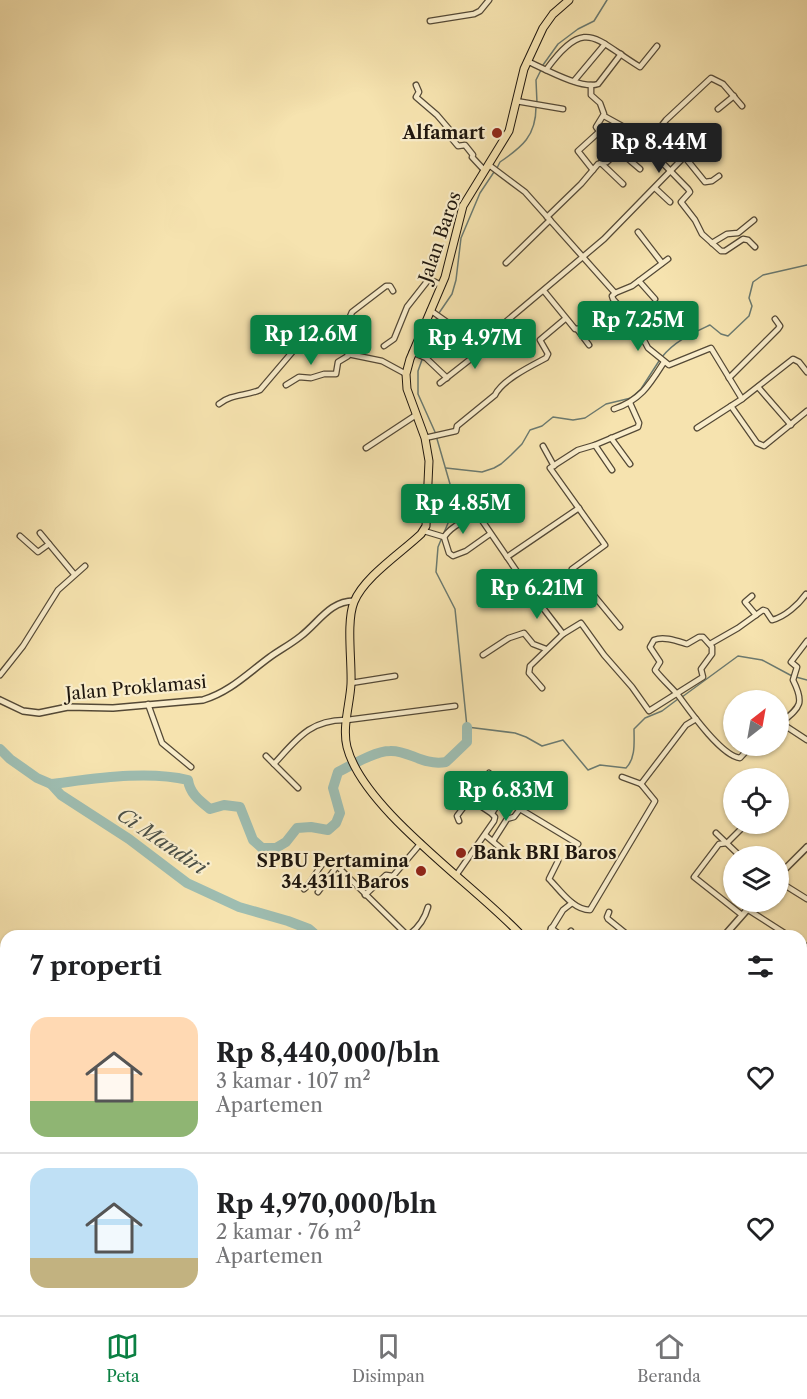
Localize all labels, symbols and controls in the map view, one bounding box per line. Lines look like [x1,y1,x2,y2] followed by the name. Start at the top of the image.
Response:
[401,122,486,144] place label: Alfamart
[597,123,721,174] pin: Rp 8.44M
[490,126,504,140] marker: Alfamart
[611,130,707,154] text: Rp 8.44M
[413,189,466,288] street label: Jalan Baros
[576,301,700,352] pin: Rp 7.25M
[592,308,684,332] text: Rp 7.25M
[249,315,373,366] pin: Rp 12.6M
[413,319,537,370] pin: Rp 4.97M
[264,322,358,346] text: Rp 12.6M
[428,326,522,350] text: Rp 4.97M
[401,484,525,535] pin: Rp 4.85M
[415,491,511,515] text: Rp 4.85M
[475,569,599,620] pin: Rp 6.21M
[490,576,584,600] text: Rp 6.21M
[62,671,208,705] street label: Jalan Proklamasi
[723,690,789,756] north arrow
[723,690,789,912] map controls
[723,768,789,834] button: locate
[444,771,568,822] pin: Rp 6.83M
[458,778,554,802] text: Rp 6.83M
[113,802,213,881] water label: Ci Mandiri
[473,842,617,864] place label: Bank BRI Baros
[454,846,468,860] marker: Bank BRI Baros
[723,846,789,912] button: layers
[257,850,410,893] place label: SPBU Pertamina 34.43111 Baros
[414,864,428,878] marker: SPBU Pertamina 34.43111 Baros
[30,950,162,982] text: 7 properti
[744,950,777,983] icon: filters
[216,1037,440,1069] text: Rp 8,440,000/bln
[78,1041,150,1113] icon: home
[744,1061,777,1094] icon: heart
[216,1069,371,1093] text: 3 kamar · 107 m²
[216,1093,323,1117] text: Apartemen
[216,1188,437,1220] text: Rp 4,970,000/bln
[78,1192,150,1264] icon: home
[744,1212,777,1245] icon: heart
[216,1220,361,1244] text: 2 kamar · 76 m²
[216,1244,323,1268] text: Apartemen
[106,1330,139,1386] tab: Peta
[352,1330,425,1386] tab: Disimpan
[637,1330,701,1386] tab: Beranda

